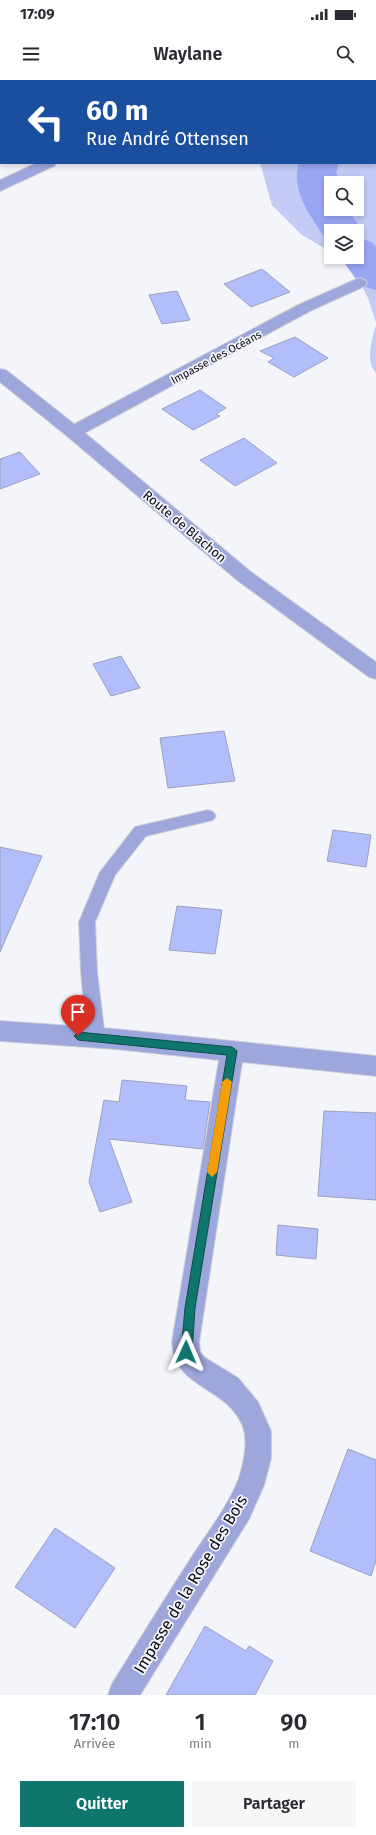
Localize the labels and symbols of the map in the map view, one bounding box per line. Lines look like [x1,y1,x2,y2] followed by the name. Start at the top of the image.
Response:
[169,328,264,387] street label: Impasse des Océans
[140,487,229,566] street label: Route de Blachon
[61,995,95,1036] pin
[165,1331,207,1373] position arrow
[130,1492,251,1677] street label: Impasse de la Rose des Bois

